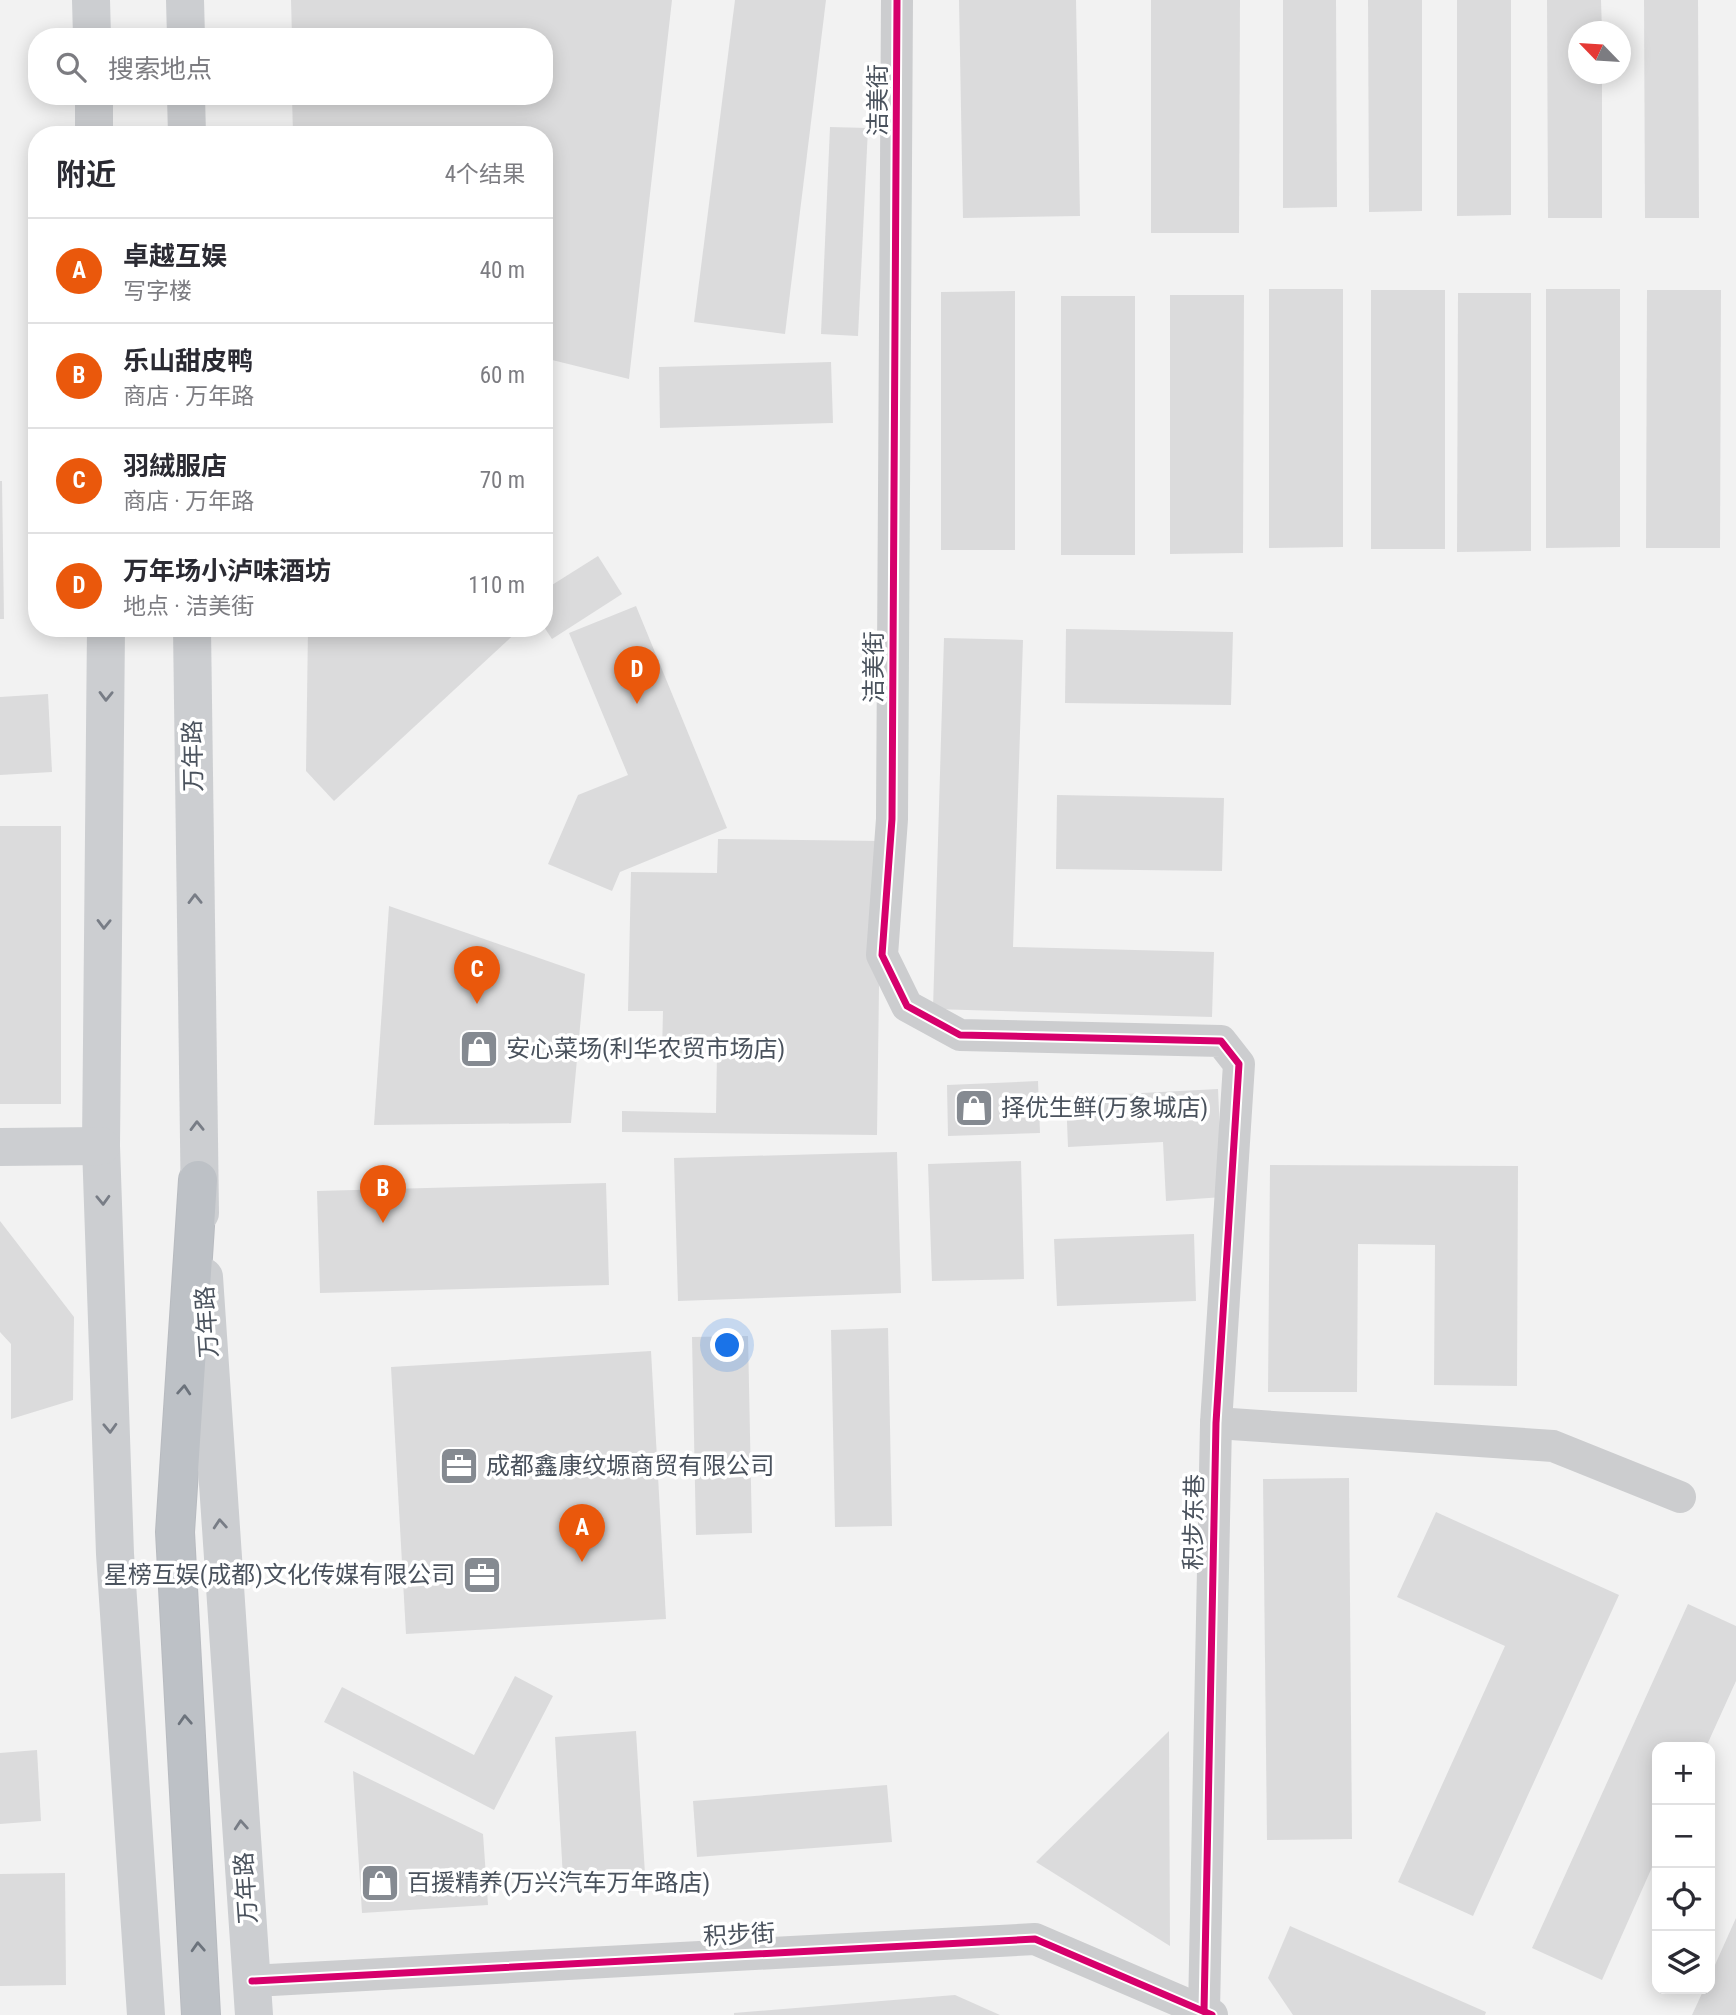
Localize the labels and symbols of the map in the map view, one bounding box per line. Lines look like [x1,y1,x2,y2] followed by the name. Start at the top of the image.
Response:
[1568,21,1631,84] north arrow
[864,64,892,136] street label: 洁美街
[860,631,888,703] street label: 洁美街
[614,646,660,704] pin: D
[98,692,114,702] one-way arrow
[178,720,208,792] street label: 万年路
[187,893,203,903] one-way arrow
[96,919,111,930] one-way arrow
[454,946,500,1004] pin: C
[458,1028,500,1070] shop icon: 安心菜场(利华农贸市场店)
[506,1035,785,1063] place label: 安心菜场(利华农贸市场店)
[953,1087,995,1129] shop icon: 择优生鲜(万象城店)
[1001,1094,1208,1122] place label: 择优生鲜(万象城店)
[190,1120,205,1131] one-way arrow
[360,1165,406,1223] pin: B
[95,1195,110,1206] one-way arrow
[191,1285,223,1359] street label: 万年路
[710,1328,744,1362] your location
[176,1384,191,1395] one-way arrow
[103,1423,118,1434] one-way arrow
[438,1445,480,1487] office icon: 成都鑫康纹塬商贸有限公司
[486,1452,774,1480] place label: 成都鑫康纹塬商贸有限公司
[1179,1474,1209,1570] street label: 积步东巷
[559,1504,605,1562] pin: A
[213,1519,228,1530] one-way arrow
[461,1554,503,1596] office icon: 星榜互娱(成都)文化传媒有限公司
[104,1561,455,1589] place label: 星榜互娱(成都)文化传媒有限公司
[178,1714,193,1725] one-way arrow
[234,1819,249,1830] one-way arrow
[230,1851,262,1925] street label: 万年路
[359,1862,401,1904] shop icon: 百援精养(万兴汽车万年路店)
[407,1869,710,1897] place label: 百援精养(万兴汽车万年路店)
[702,1919,776,1951] street label: 积步街
[190,1941,205,1952] one-way arrow

